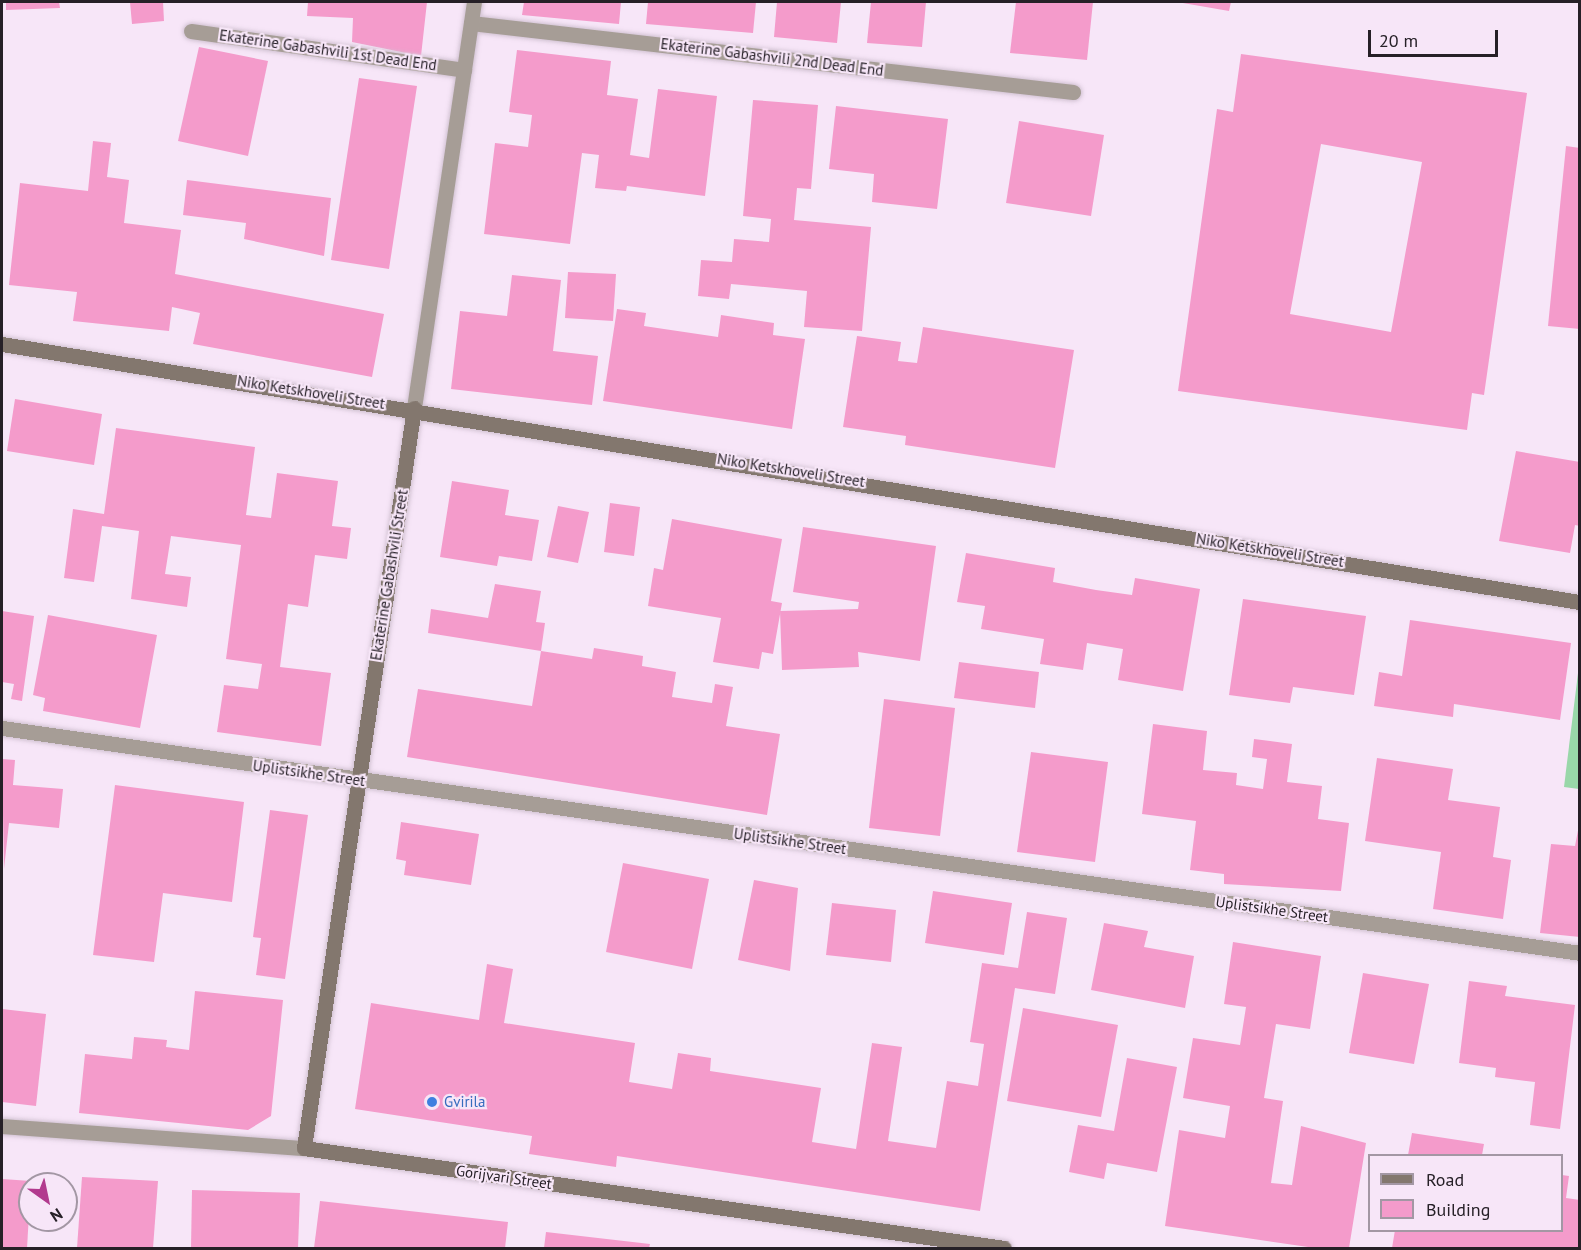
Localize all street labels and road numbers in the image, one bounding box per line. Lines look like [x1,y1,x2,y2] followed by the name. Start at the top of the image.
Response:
[218,26,438,74] street label: Ekaterine Gabashvili 1st Dead End
[660,34,884,80] street label: Ekaterine Gabashvili 2nd Dead End
[236,371,386,413] street label: Niko Ketskhoveli Street
[716,449,866,491] street label: Niko Ketskhoveli Street
[367,488,411,662] street label: Ekaterine Gabashvili Street
[1195,529,1345,571] street label: Niko Ketskhoveli Street
[252,756,366,790] street label: Uplistsikhe Street
[733,824,847,858] street label: Uplistsikhe Street
[1215,892,1329,926] street label: Uplistsikhe Street
[455,1161,553,1193] street label: Gorijvari Street

